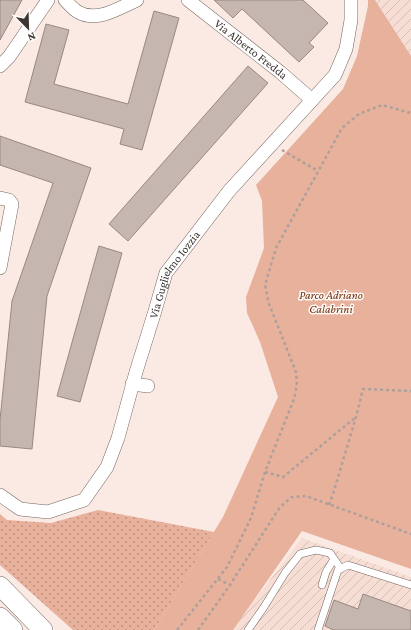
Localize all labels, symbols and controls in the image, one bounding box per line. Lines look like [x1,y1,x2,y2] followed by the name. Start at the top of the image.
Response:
[8,8,48,48] north arrow
[212,16,291,83] street label: Via Alberto Fredda
[26,30,38,44] text: N
[146,227,203,320] street label: Via Guglielmo Iozzia
[299,288,363,316] park label: Parco Adriano Calabrini

